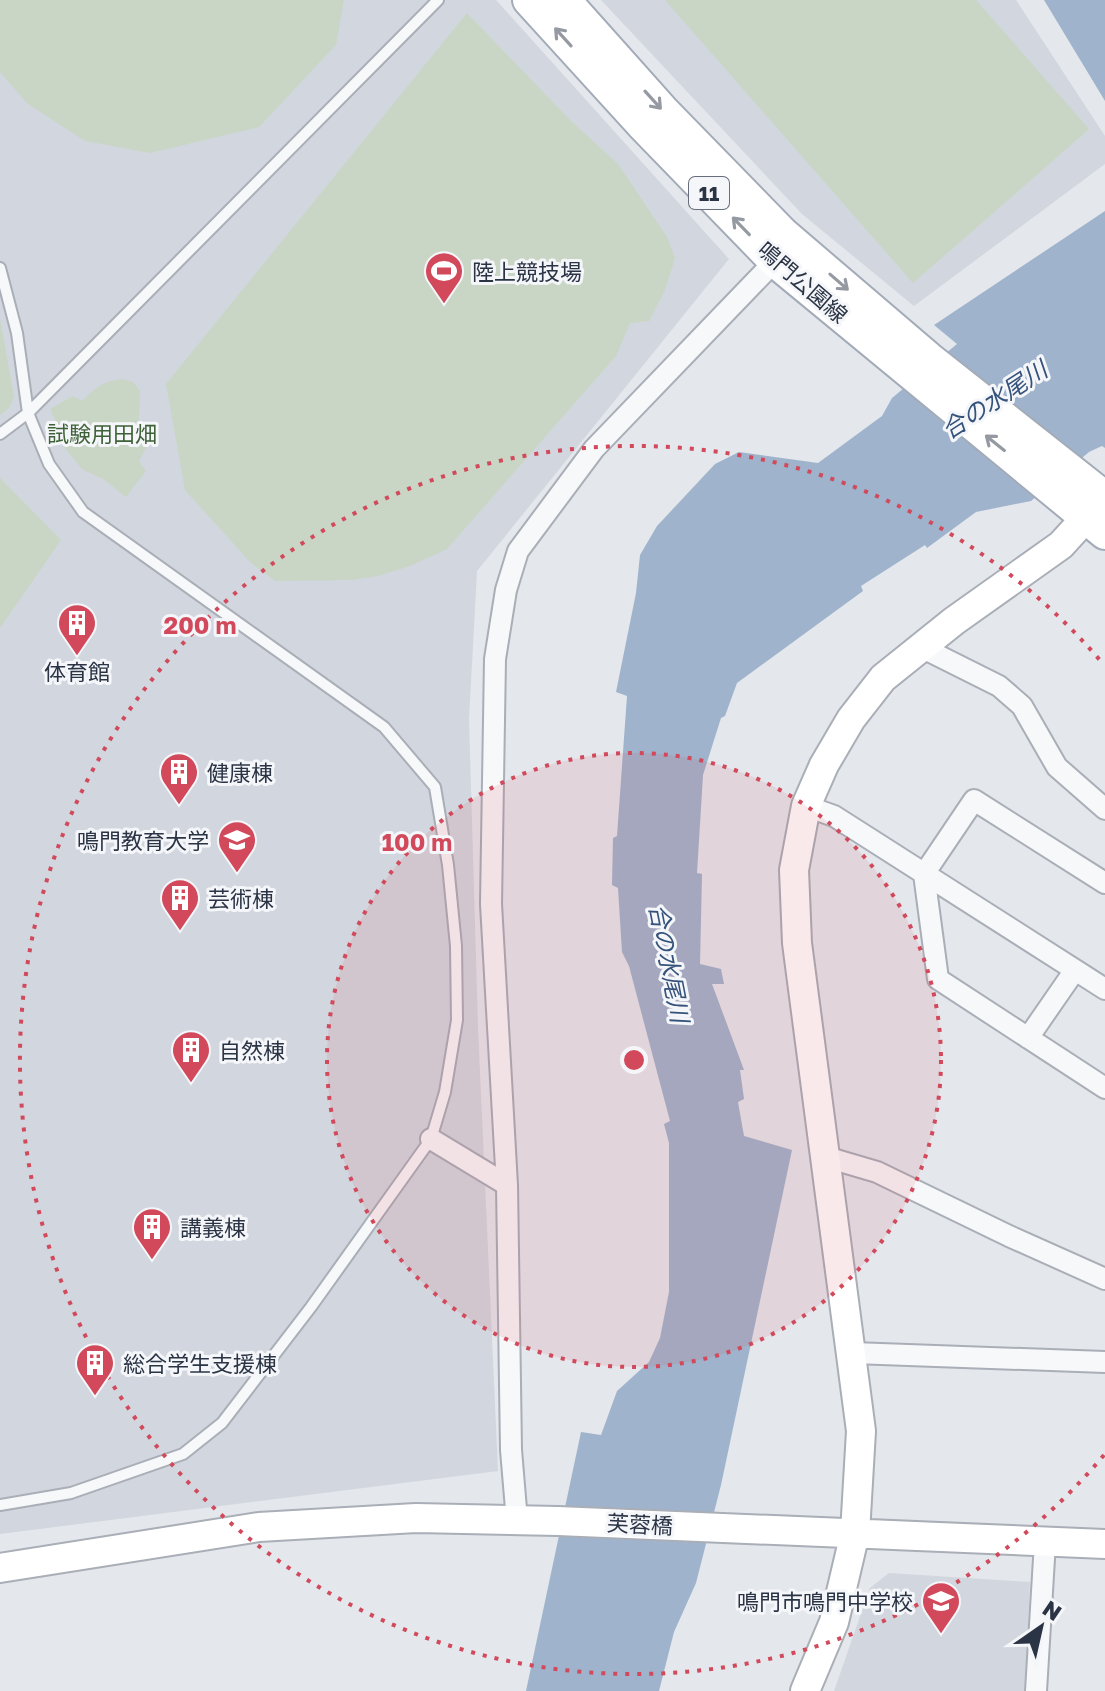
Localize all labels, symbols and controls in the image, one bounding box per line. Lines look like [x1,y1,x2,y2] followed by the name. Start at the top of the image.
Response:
[553,27,572,47] one-way arrow
[644,90,662,110] one-way arrow
[689,177,729,209] road number: 11
[732,217,751,236] one-way arrow
[753,236,853,328] street label: 鳴門公園線
[423,250,465,305] sports icon: 陸上競技場
[472,258,582,285] place label: 陸上競技場
[828,273,849,291] one-way arrow
[936,353,1055,444] water label: 合の水尾川
[47,420,157,447] park label: 試験用田畑
[985,434,1006,452] one-way arrow
[56,602,98,657] building icon: 体育館
[164,610,236,639] text: 200 m
[44,658,110,685] place label: 体育館
[158,751,200,806] building icon: 健康棟
[207,759,273,786] place label: 健康棟
[216,819,258,874] school or university icon: 鳴門教育大学
[77,827,209,854] place label: 鳴門教育大学
[382,827,452,856] text: 100 m
[159,877,201,932] building icon: 芸術棟
[208,885,274,912] place label: 芸術棟
[644,901,696,1028] water label: 合の水尾川
[170,1029,212,1084] building icon: 自然棟
[219,1037,285,1064] place label: 自然棟
[620,1046,648,1074] centre of rings
[131,1206,173,1261] building icon: 講義棟
[180,1214,246,1241] place label: 講義棟
[74,1342,116,1397] building icon: 総合学生支援棟
[123,1350,277,1377] place label: 総合学生支援棟
[606,1509,674,1539] street label: 芙蓉橋
[920,1580,962,1635] school or university icon: 鳴門市鳴門中学校
[1001,1587,1081,1667] north arrow
[737,1588,913,1615] place label: 鳴門市鳴門中学校
[1038,1594,1067,1626] text: N

